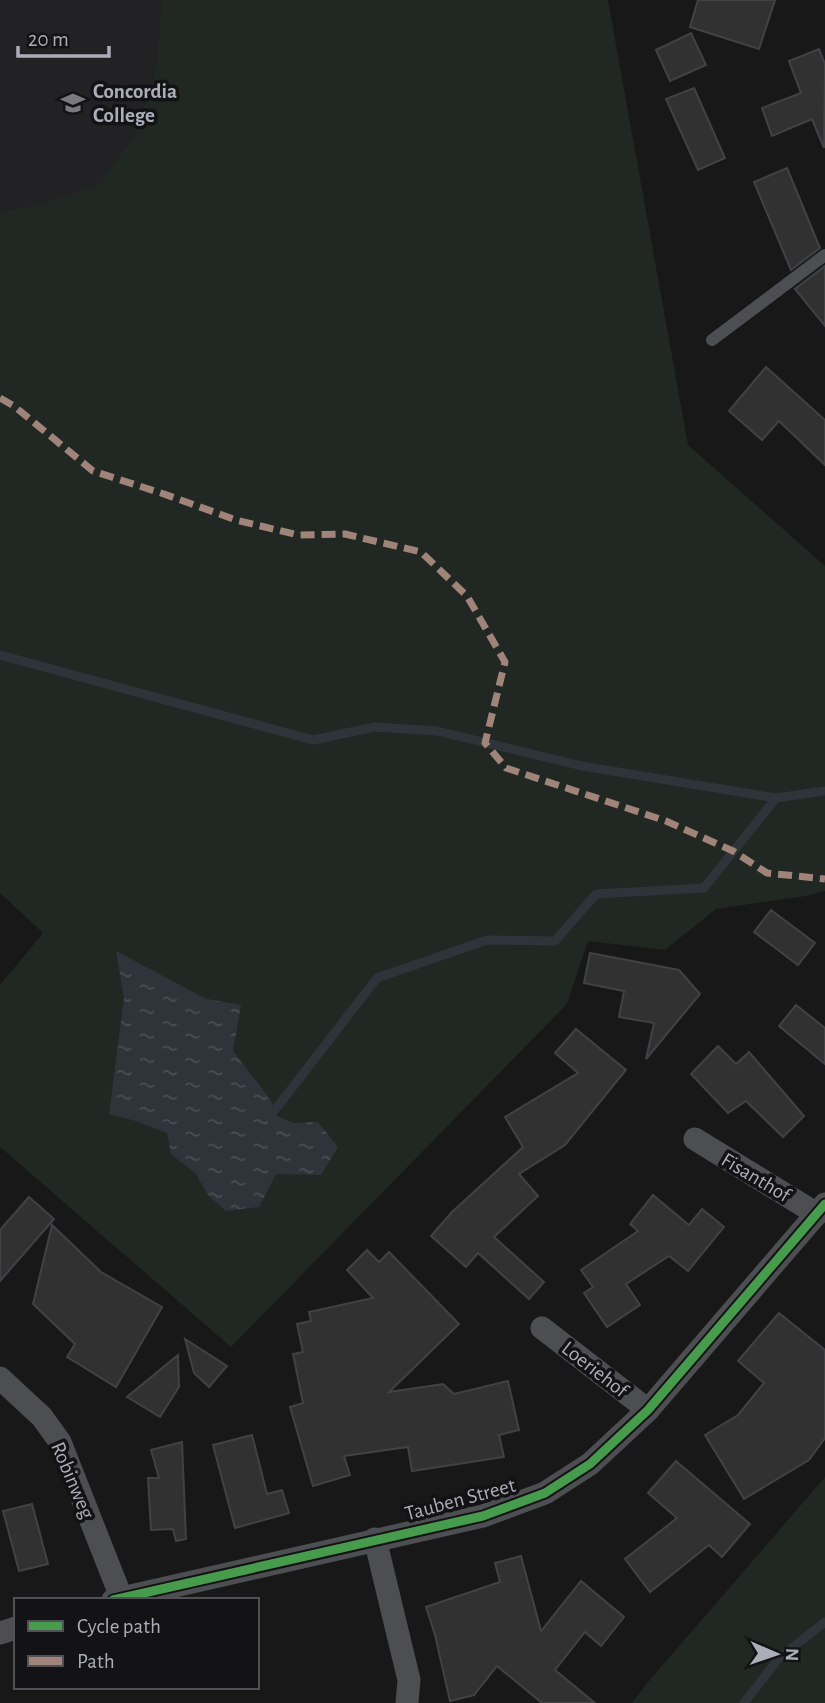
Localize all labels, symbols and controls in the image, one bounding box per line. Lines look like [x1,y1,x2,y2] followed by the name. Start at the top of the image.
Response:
[18,14,108,58] scale bar
[28,29,69,50] text: 20 m
[93,81,177,126] place label: Concordia College
[59,89,87,117] school or university icon: Concordia College
[718,1149,795,1207] street label: Fisanthof
[558,1337,633,1402] street label: Loeriehof
[47,1439,98,1522] street label: Robinweg
[403,1475,518,1524] street label: Tauben Street
[14,1598,259,1689] legend
[77,1616,161,1637] text: Cycle path
[741,1619,811,1689] north arrow
[782,1648,801,1661] text: N
[77,1651,115,1672] text: Path

